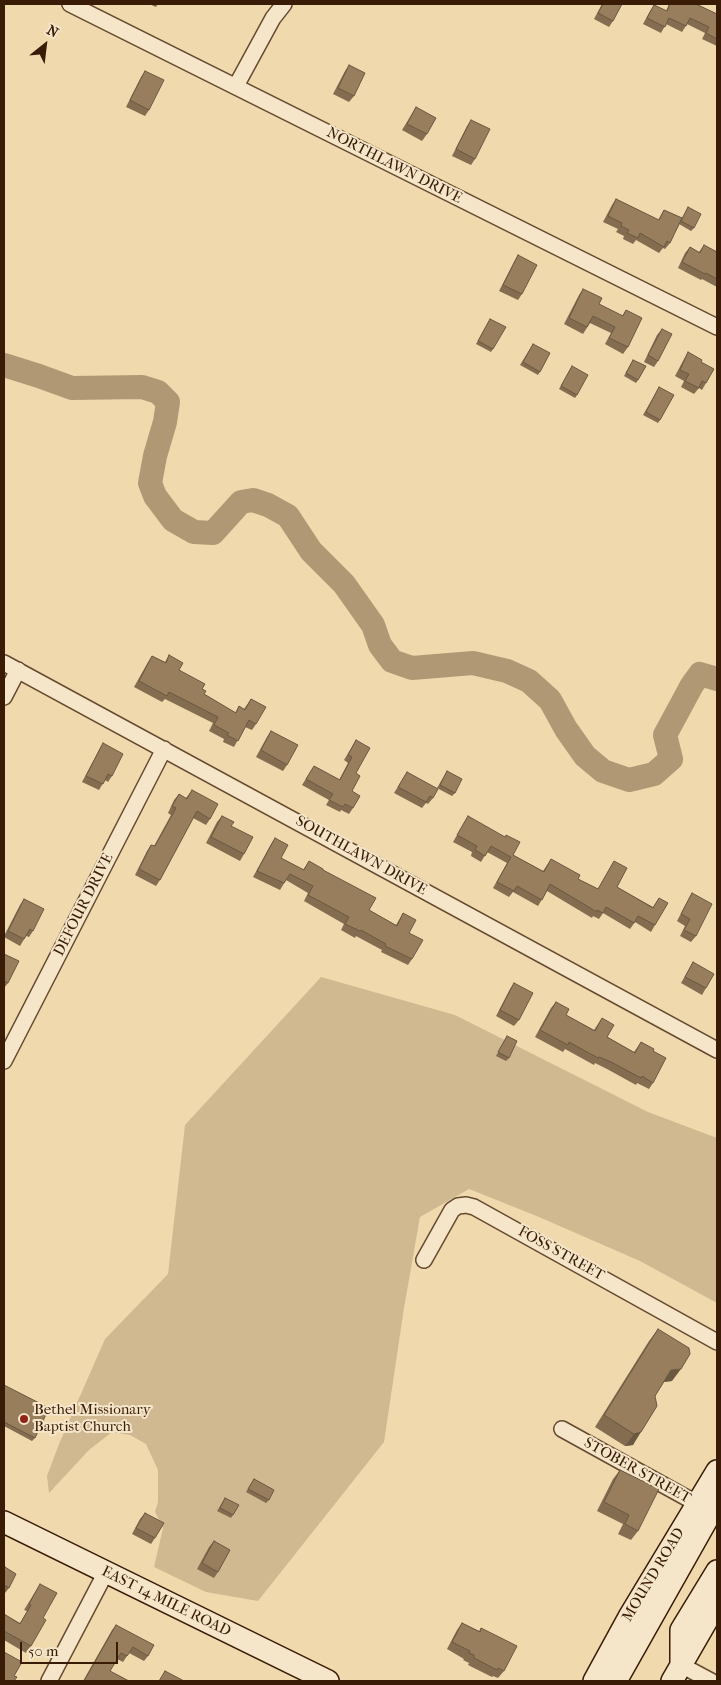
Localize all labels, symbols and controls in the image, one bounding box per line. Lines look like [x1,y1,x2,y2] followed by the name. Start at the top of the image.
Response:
[20,20,70,70] north arrow
[44,21,61,41] text: N
[323,124,465,208] street label: NORTHLAWN DRIVE
[292,812,430,900] street label: SOUTHLAWN DRIVE
[50,851,118,959] street label: DEFOUR DRIVE
[515,1223,607,1285] street label: FOSS STREET
[34,1401,151,1436] place label: Bethel Missionary Baptist Church
[18,1413,30,1425] marker: Bethel Missionary Baptist Church
[580,1434,694,1508] street label: STOBER STREET
[619,1525,689,1625] street label: MOUND ROAD
[98,1563,234,1641] street label: EAST 14 MILE ROAD
[22,1632,120,1664] scale bar
[28,1642,58,1660] text: 50 m

